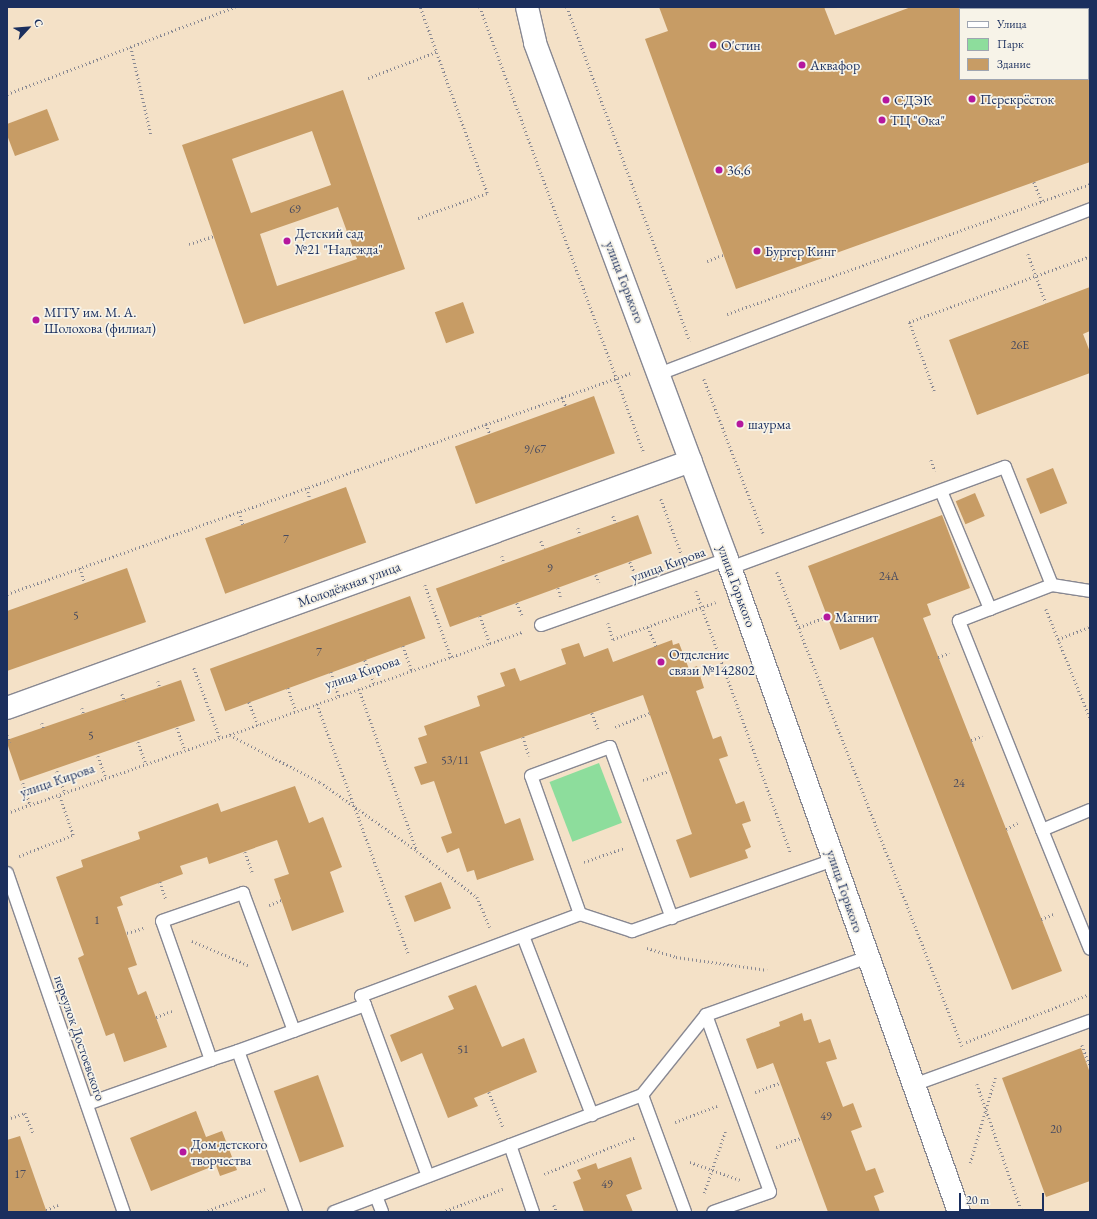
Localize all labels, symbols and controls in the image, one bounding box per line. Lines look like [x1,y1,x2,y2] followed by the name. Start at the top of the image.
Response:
[8,8,48,48] north arrow
[959,8,1089,80] legend
[31,16,47,29] text: С
[997,16,1027,32] text: Улица
[997,36,1024,52] text: Парк
[721,37,761,53] place label: О'стин
[708,40,718,50] marker: О'стин
[997,56,1031,72] text: Здание
[810,57,860,73] place label: Аквафор
[797,60,807,70] marker: Аквафор
[980,91,1054,107] place label: Перекрёсток
[894,92,932,108] place label: СДЭК
[967,94,977,104] marker: Перекрёсток
[881,95,891,105] marker: СДЭК
[890,112,945,128] place label: ТЦ "Ока"
[877,115,887,125] marker: ТЦ "Ока"
[727,162,750,178] place label: 36,6
[714,165,724,175] marker: 36,6
[289,203,301,217] house number: 69
[295,225,383,258] place label: Детский сад №21 "Надежда"
[282,236,292,246] marker: Детский сад №21 "Надежда"
[602,239,648,325] street label: улица Горького
[765,243,836,259] place label: Бургер Кинг
[752,246,762,256] marker: Бургер Кинг
[44,304,156,336] place label: МГГУ им. М. А. Шолохова (филиал)
[31,315,41,325] marker: МГГУ им. М. А. Шолохова (филиал)
[1011,339,1029,353] house number: 26Е
[748,416,791,432] place label: шаурма
[735,419,745,429] marker: шаурма
[524,443,546,457] house number: 9/67
[283,533,289,547] house number: 7
[629,543,707,585] street label: улица Кирова
[714,543,760,629] street label: улица Горького
[295,558,403,610] street label: Молодёжная улица
[547,562,553,576] house number: 9
[879,570,899,584] house number: 24А
[73,609,79,623] house number: 5
[835,609,878,625] place label: Магнит
[822,612,832,622] marker: Магнит
[316,646,322,660] house number: 7
[669,646,755,678] place label: Отделение связи №142802
[322,651,402,693] street label: улица Кирова
[656,657,666,667] marker: Отделение связи №142802
[88,729,94,743] house number: 5
[441,754,469,768] house number: 53/11
[17,759,97,801] street label: улица Кирова
[953,777,965,791] house number: 24
[823,847,867,935] street label: улица Горького
[94,914,100,928] house number: 1
[51,973,109,1103] street label: переулок Достоевского
[457,1043,469,1057] house number: 51
[820,1110,832,1124] house number: 49
[1050,1123,1062,1137] house number: 20
[191,1136,267,1168] place label: Дом детского творчества
[178,1147,188,1157] marker: Дом детского творчества
[14,1168,26,1182] house number: 17
[601,1178,613,1192] house number: 49
[961,1185,1046,1211] scale bar
[966,1192,989,1208] text: 20 m

